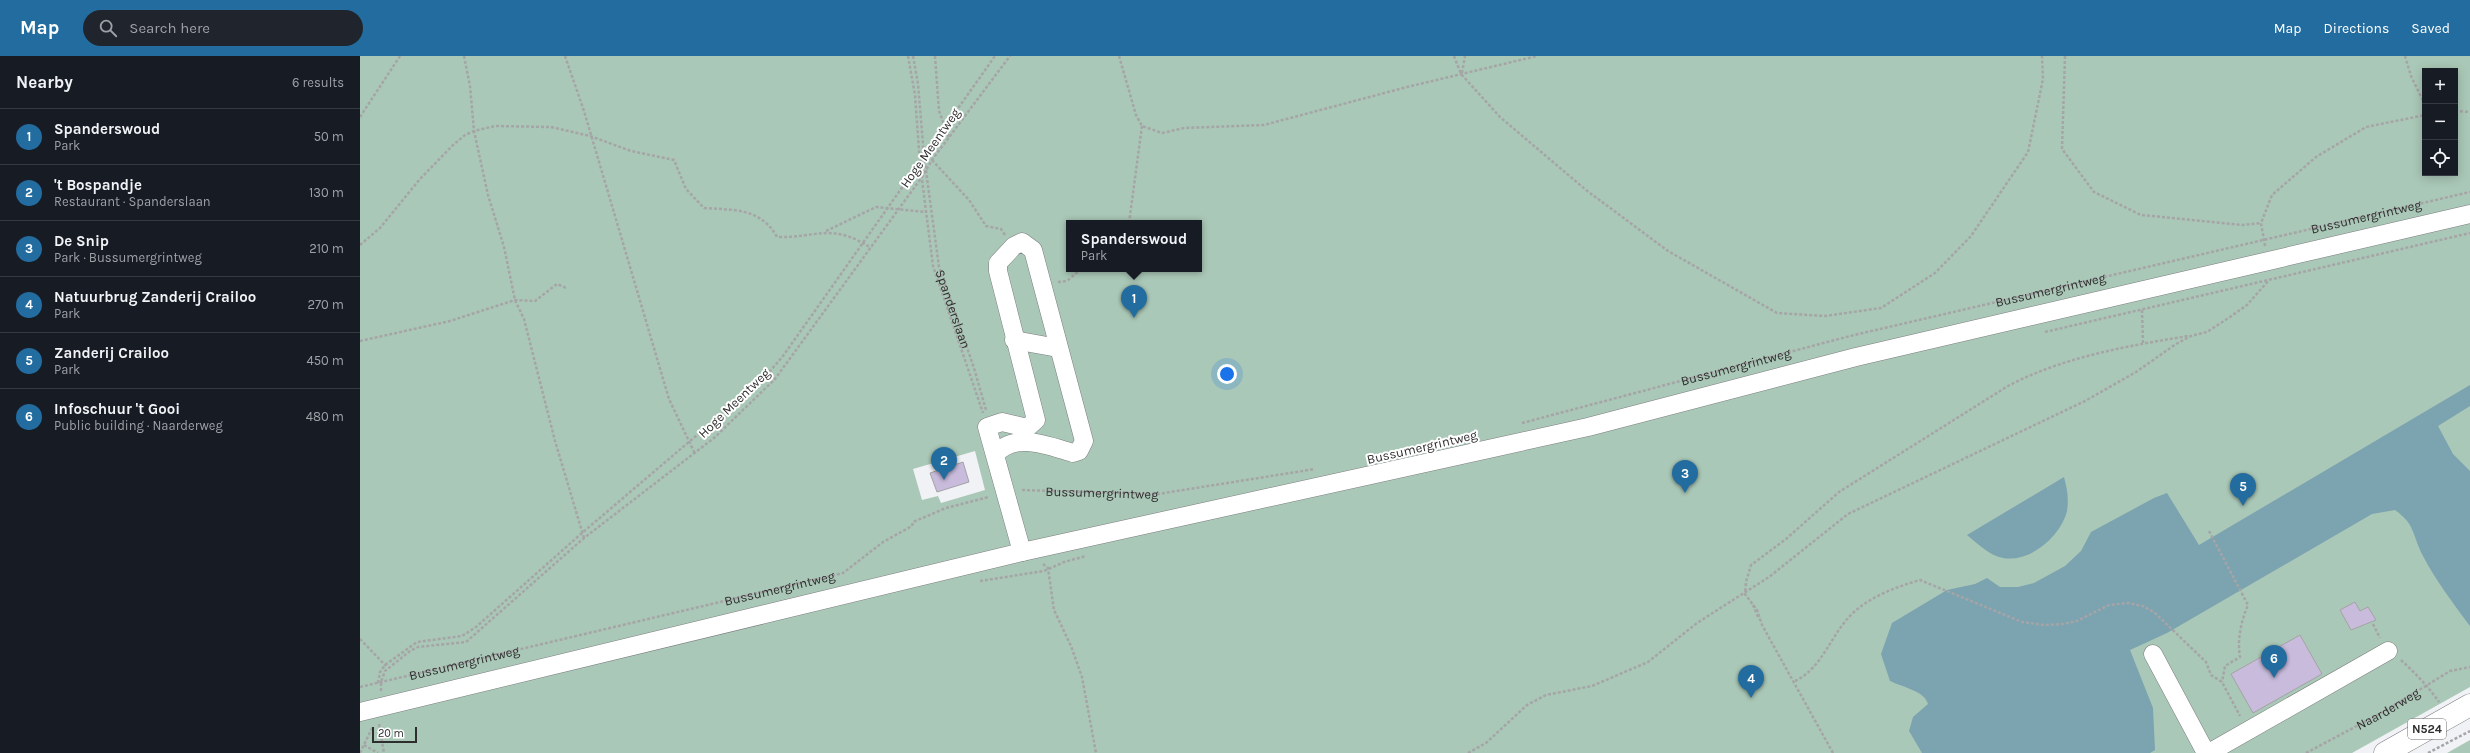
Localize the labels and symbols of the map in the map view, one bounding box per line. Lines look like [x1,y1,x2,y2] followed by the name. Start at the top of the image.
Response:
[897,105,963,191] street label: Hoge Meentweg
[2309,196,2423,236] street label: Bussumergrintweg
[933,268,974,350] street label: Spanderslaan
[1994,269,2108,310] street label: Bussumergrintweg
[1121,285,1147,318] pin: 1
[1679,344,1793,388] street label: Bussumergrintweg
[1217,364,1237,384] your location
[695,365,773,441] street label: Hoge Meentweg
[1365,427,1479,467] street label: Bussumergrintweg
[931,447,957,480] pin: 2
[1672,460,1698,493] pin: 3
[2230,473,2256,506] pin: 5
[1045,483,1159,502] street label: Bussumergrintweg
[723,568,837,608] street label: Bussumergrintweg
[407,642,521,683] street label: Bussumergrintweg
[2261,645,2287,678] pin: 6
[1738,665,1764,698] pin: 4
[2353,684,2423,733] street label: Naarderweg
[2408,719,2446,739] road number: N524
[372,725,417,744] scale bar

